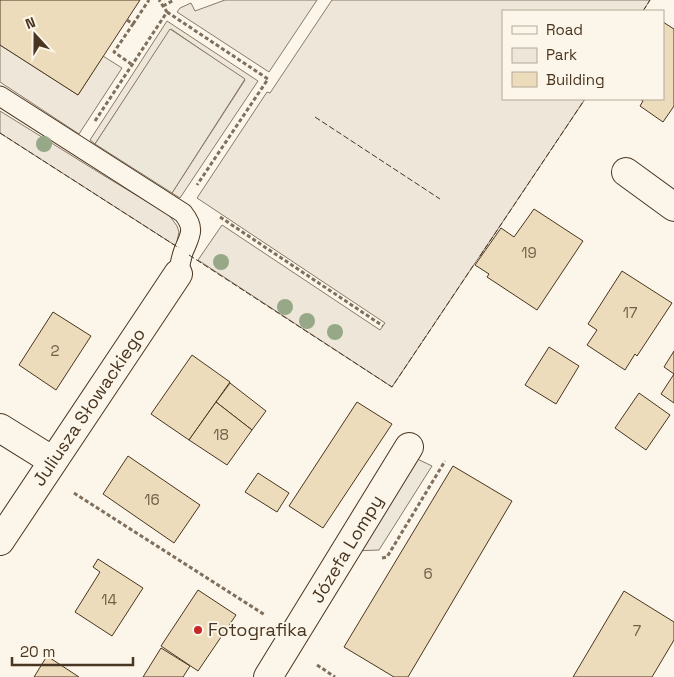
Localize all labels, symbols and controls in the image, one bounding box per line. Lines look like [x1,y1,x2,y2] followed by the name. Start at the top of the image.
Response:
[10,10,60,60] north arrow
[502,10,664,100] legend
[23,13,38,33] text: N
[546,20,583,39] text: Road
[546,45,577,64] text: Park
[546,70,605,89] text: Building
[521,243,537,262] house number: 19
[623,303,637,322] house number: 17
[27,323,150,490] street label: Juliusza Słowackiego
[50,341,60,360] house number: 2
[213,425,229,444] house number: 18
[144,490,160,509] house number: 16
[305,490,388,607] street label: Józefa Lompy
[423,564,433,583] house number: 6
[101,590,117,609] house number: 14
[208,618,307,641] place label: Fotografika
[633,621,641,640] house number: 7
[192,624,204,636] marker: Fotografika
[12,634,134,666] scale bar
[20,642,55,661] text: 20 m

